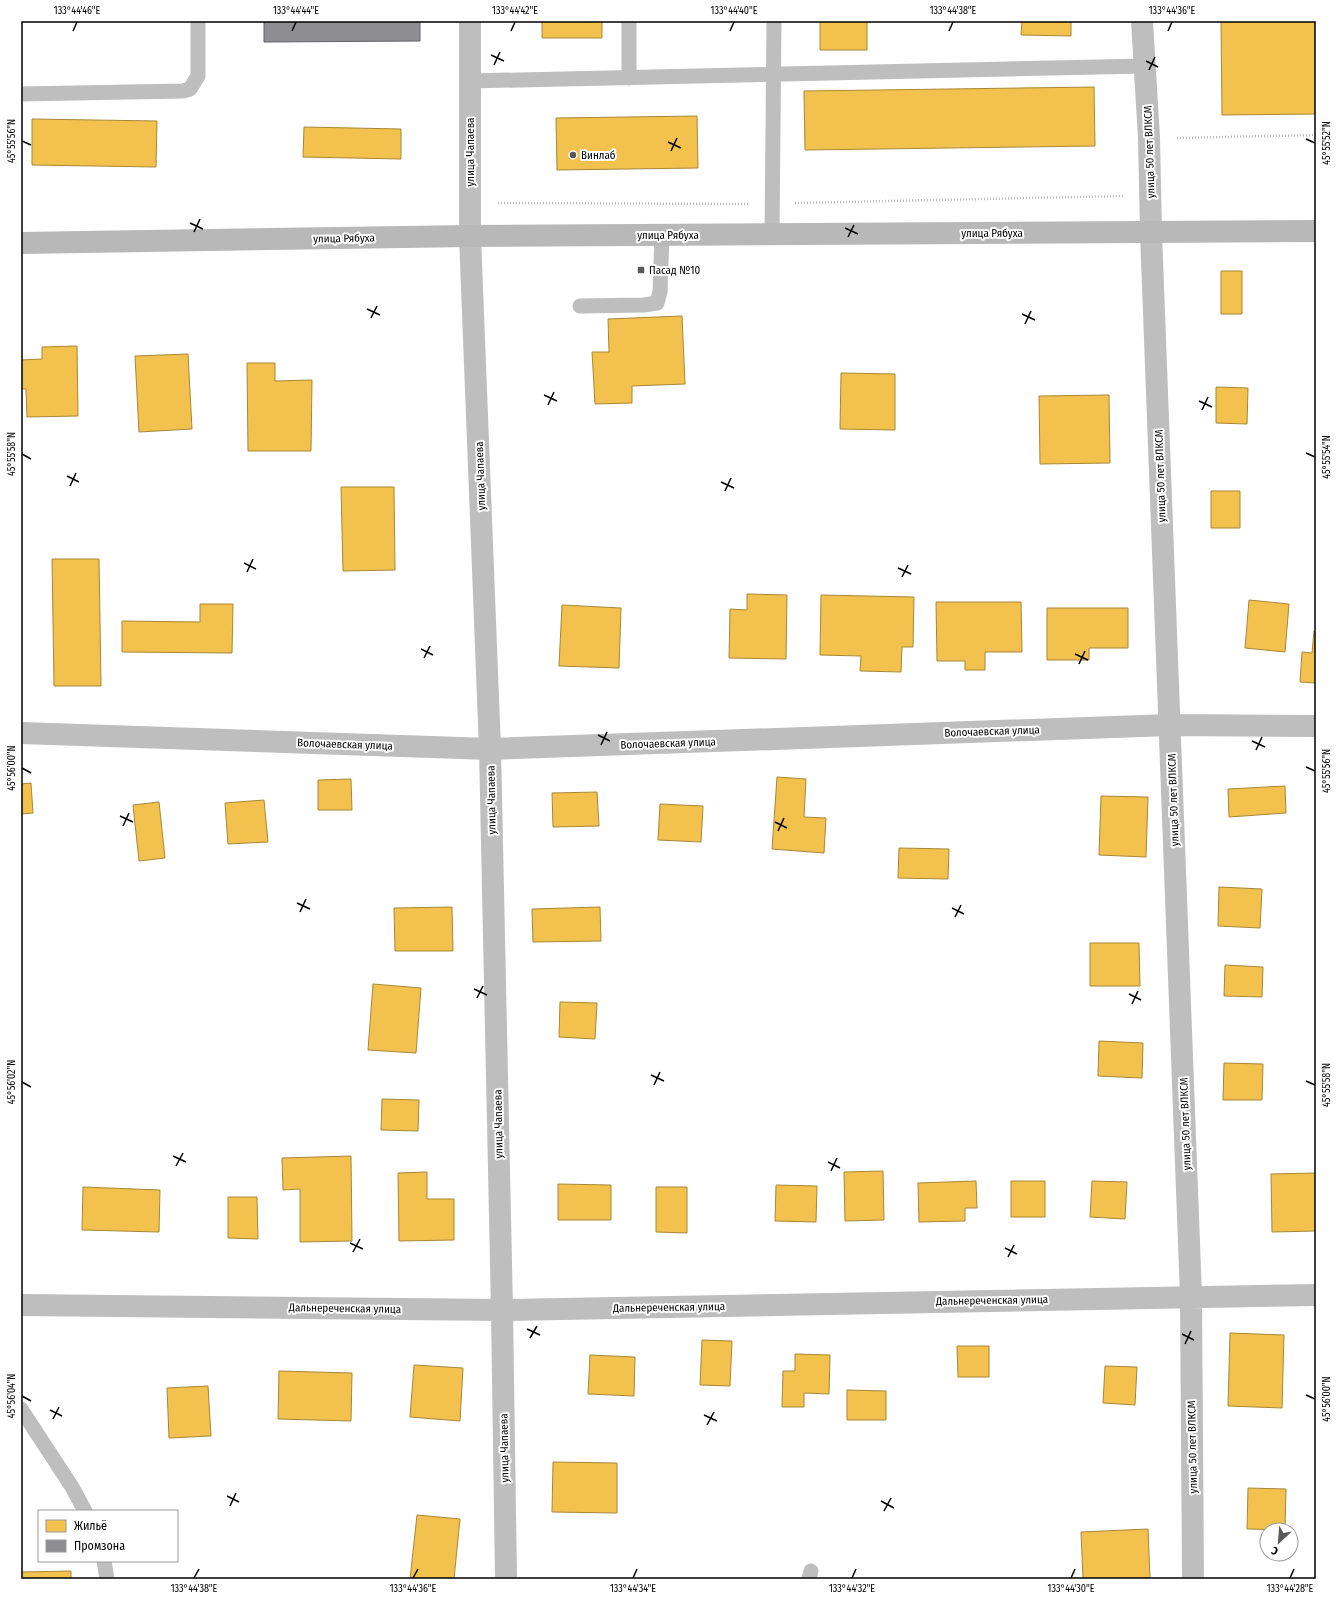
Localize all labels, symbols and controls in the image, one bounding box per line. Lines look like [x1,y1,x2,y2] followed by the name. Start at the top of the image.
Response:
[54,5,101,17] text: 133°44'46"E
[273,5,319,17] text: 133°44'44"E
[492,5,538,17] text: 133°44'42"E
[711,5,758,17] text: 133°44'40"E
[930,5,977,17] text: 133°44'38"E
[1149,5,1196,17] text: 133°44'36"E
[1141,105,1158,199] street label: улица 50 лет ВЛКСМ
[464,117,477,187] street label: улица Чапаева
[6,119,18,163] text: 45°55'56"N
[1321,121,1333,165] text: 45°55'52"N
[581,149,616,162] place label: Винлаб
[568,150,578,160] marker: Винлаб
[961,227,1023,240] street label: улица Рябуха
[637,229,699,242] street label: улица Рябуха
[313,231,375,246] street label: улица Рябуха
[649,264,700,277] place label: Пасад №10
[636,265,646,275] marker: Пасад №10
[1152,429,1169,523] street label: улица 50 лет ВЛКСМ
[6,432,18,476] text: 45°55'58"N
[1321,435,1333,479] text: 45°55'54"N
[473,441,488,511] street label: улица Чапаева
[944,723,1040,740] street label: Волочаевская улица
[620,735,716,752] street label: Волочаевская улица
[297,736,393,753] street label: Волочаевская улица
[6,745,18,791] text: 45°56'00"N
[1321,749,1333,793] text: 45°55'56"N
[1165,753,1182,847] street label: улица 50 лет ВЛКСМ
[484,765,499,835] street label: улица Чапаева
[6,1060,18,1104] text: 45°56'02"N
[1321,1063,1333,1107] text: 45°55'58"N
[1177,1077,1194,1171] street label: улица 50 лет ВЛКСМ
[491,1089,506,1159] street label: улица Чапаева
[935,1293,1048,1308] street label: Дальнереченская улица
[612,1300,725,1315] street label: Дальнереченская улица
[288,1301,401,1316] street label: Дальнереченская улица
[6,1374,18,1418] text: 45°56'04"N
[1321,1376,1333,1422] text: 45°56'00"N
[1185,1400,1200,1494] street label: улица 50 лет ВЛКСМ
[497,1413,512,1483] street label: улица Чапаева
[38,1510,178,1562] legend
[74,1519,107,1533] text: Жильё
[1259,1522,1299,1562] north arrow
[74,1539,125,1553] text: Промзона
[1269,1543,1280,1558] text: С
[171,1583,218,1595] text: 133°44'38"E
[390,1583,437,1595] text: 133°44'36"E
[610,1583,656,1595] text: 133°44'34"E
[829,1583,875,1595] text: 133°44'32"E
[1048,1583,1095,1595] text: 133°44'30"E
[1267,1583,1314,1595] text: 133°44'28"E

